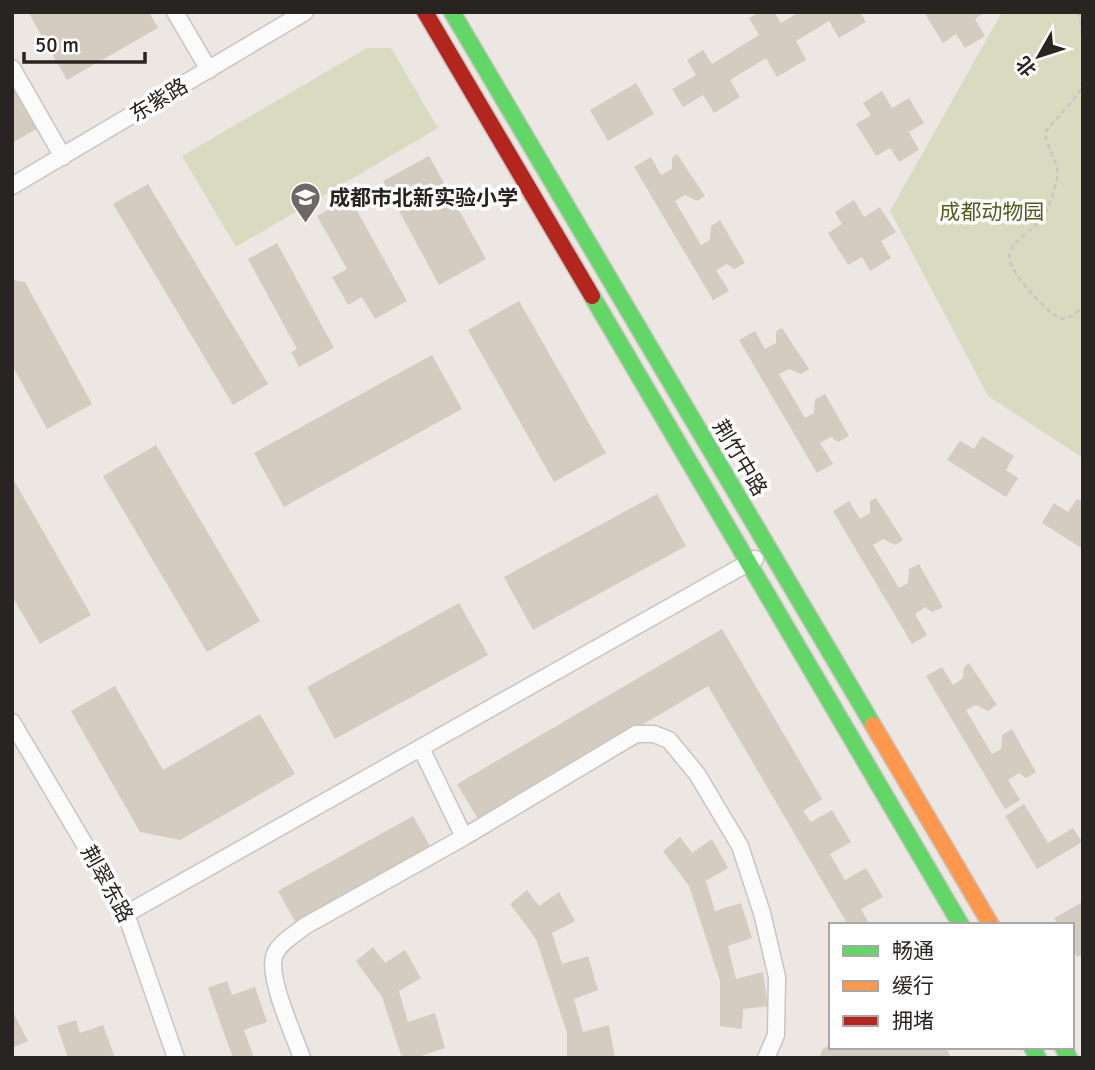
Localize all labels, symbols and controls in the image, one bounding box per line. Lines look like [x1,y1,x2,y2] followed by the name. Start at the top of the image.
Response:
[24,21,145,65] scale bar
[1004,21,1074,91] north arrow
[35,32,79,58] text: 50 m
[1011,51,1042,81] text: 北
[125,73,193,127] street label: 东紫路
[289,181,323,225] school or university icon: 成都市北新实验小学
[329,185,518,211] place label: 成都市北新实验小学
[940,199,1045,225] park label: 成都动物园
[707,415,773,501] street label: 荆竹中路
[75,841,139,927] street label: 荆翠东路
[829,923,1074,1049] legend
[892,938,934,964] text: 畅通
[892,973,934,999] text: 缓行
[892,1008,934,1034] text: 拥堵

